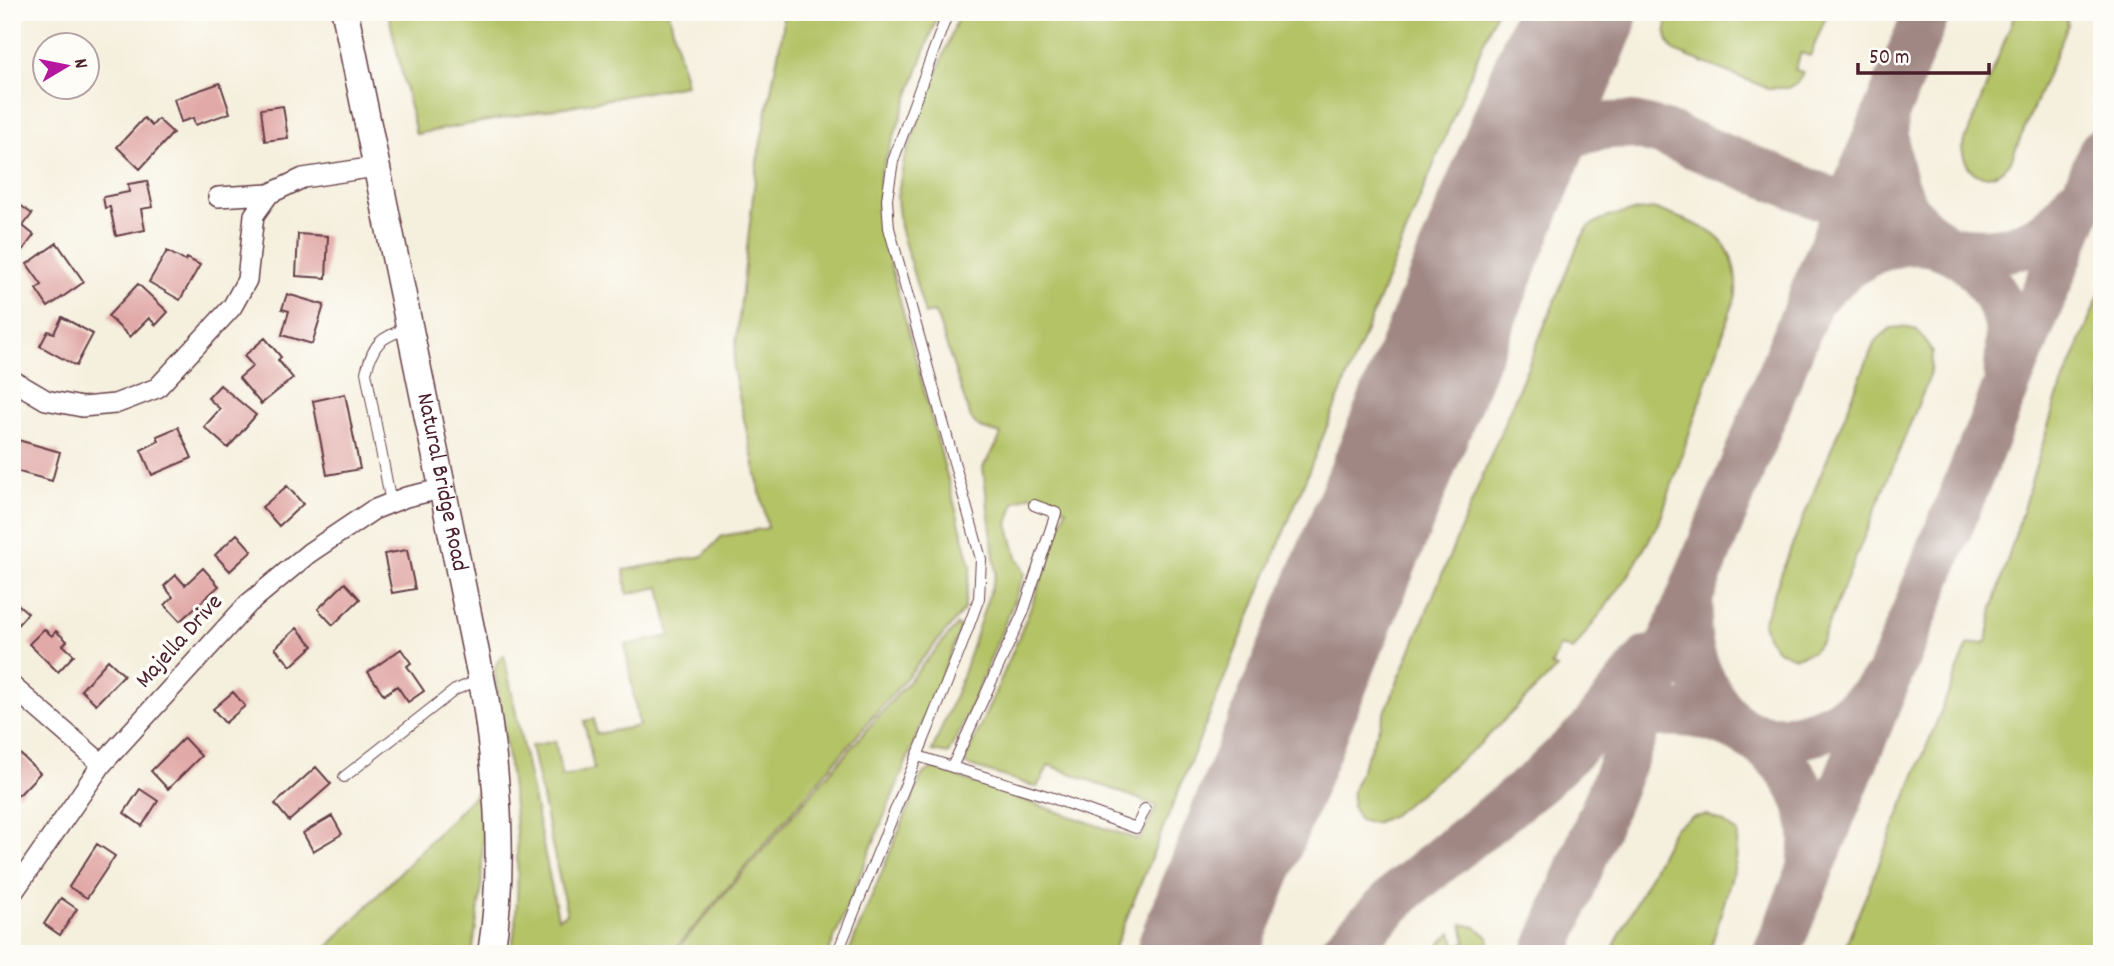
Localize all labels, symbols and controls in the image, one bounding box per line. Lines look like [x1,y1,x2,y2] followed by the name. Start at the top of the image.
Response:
[32,32,102,102] north arrow
[1858,32,1990,76] scale bar
[1869,44,1909,74] text: 50 m
[65,57,93,71] text: N
[406,390,476,574] street label: Natural Bridge Road
[128,587,232,697] street label: Majella Drive

